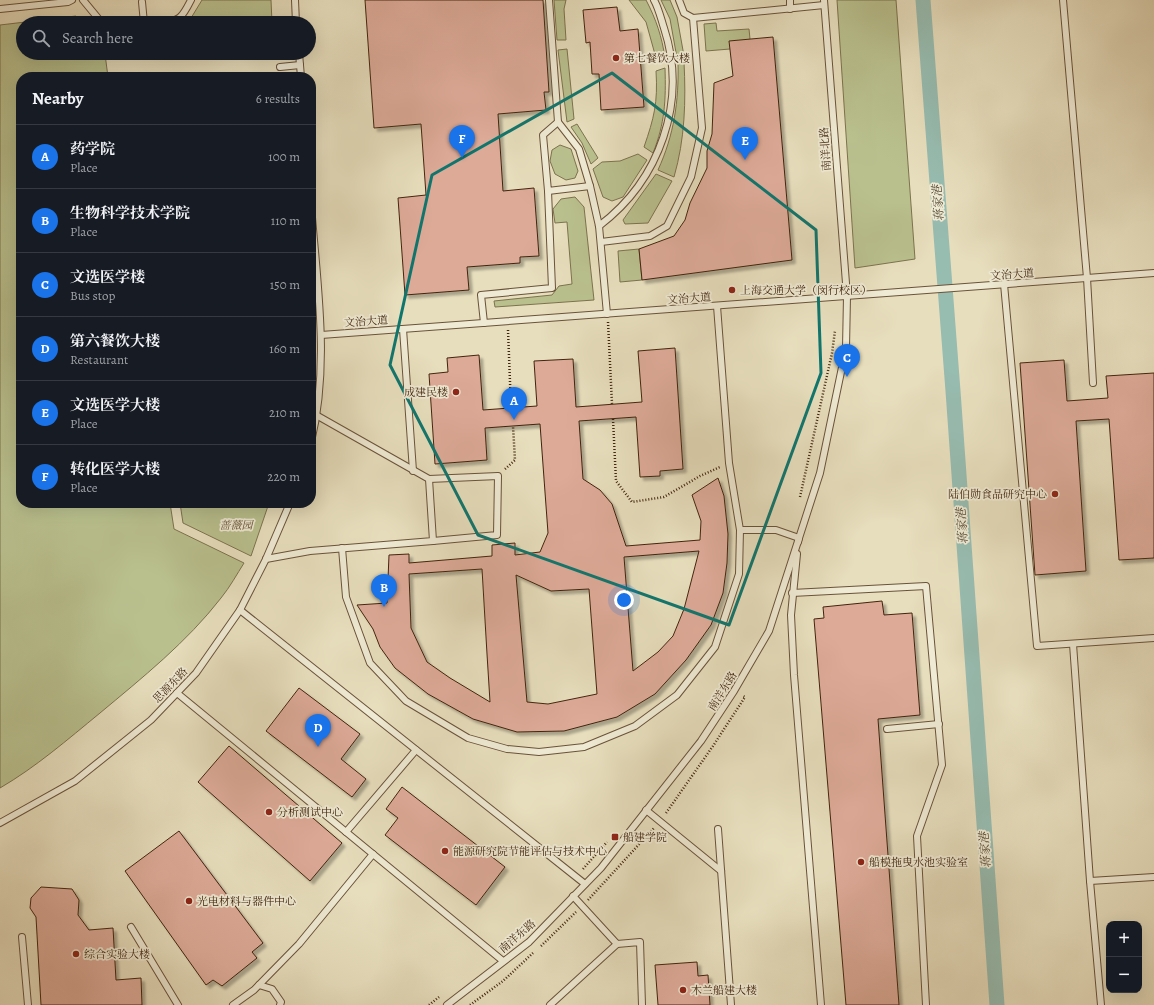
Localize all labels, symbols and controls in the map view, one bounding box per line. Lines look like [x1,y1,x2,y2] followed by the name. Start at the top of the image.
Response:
[16,16,316,60] search box
[30,27,52,49] icon: search
[62,28,133,48] text: Search here
[624,51,690,66] place label: 第七餐饮大楼
[611,53,621,63] marker: 第七餐饮大楼
[32,87,83,110] text: Nearby
[256,90,300,107] text: 6 results
[449,125,475,158] pin: F
[816,126,835,171] street label: 南洋北路
[732,127,758,160] pin: E
[70,139,115,159] text: 药学院
[41,148,49,165] text: A
[268,148,300,165] text: 100 m
[70,159,98,176] text: Place
[929,182,947,222] water label: 蒋家港
[70,203,190,223] text: 生物科学技术学院
[41,212,49,229] text: B
[271,212,300,229] text: 110 m
[70,223,98,240] text: Place
[990,265,1035,284] street label: 文治大道
[70,267,145,287] text: 文选医学楼
[41,276,49,293] text: C
[270,276,300,293] text: 150 m
[740,283,872,298] place label: 上海交通大学（闵行校区）
[727,285,737,295] marker: 上海交通大学（闵行校区）
[70,287,115,304] text: Bus stop
[667,289,712,308] street label: 文治大道
[344,312,389,331] street label: 文治大道
[70,331,160,351] text: 第六餐饮大楼
[40,340,50,357] text: D
[269,340,300,357] text: 160 m
[834,344,860,377] pin: C
[70,351,128,368] text: Restaurant
[404,385,448,400] place label: 成建民楼
[451,387,461,397] marker: 成建民楼
[501,387,527,420] pin: A
[70,395,160,415] text: 文选医学大楼
[41,404,49,421] text: E
[269,404,300,421] text: 210 m
[70,415,98,432] text: Place
[70,459,160,479] text: 转化医学大楼
[42,468,48,485] text: F
[267,468,300,485] text: 220 m
[70,479,98,496] text: Place
[948,487,1047,502] place label: 陆伯勋食品研究中心
[1050,489,1060,499] marker: 陆伯勋食品研究中心
[953,505,971,545] water label: 蒋家港
[220,518,254,533] park label: 蔷薇园
[371,574,397,607] pin: B
[614,590,634,610] your location
[150,664,191,706] street label: 思源东路
[704,669,740,714] street label: 南洋东路
[305,714,331,747] pin: D
[277,805,343,820] place label: 分析测试中心
[264,807,274,817] marker: 分析测试中心
[976,829,994,869] water label: 蒋家港
[623,830,667,845] place label: 船建学院
[610,832,620,842] marker: 船建学院
[453,844,607,859] place label: 能源研究院节能评估与技术中心
[440,846,450,856] marker: 能源研究院节能评估与技术中心
[869,855,968,870] place label: 船模拖曳水池实验室
[856,857,866,867] marker: 船模拖曳水池实验室
[197,894,296,909] place label: 光电材料与器件中心
[184,896,194,906] marker: 光电材料与器件中心
[496,916,539,956] street label: 南洋东路
[1106,921,1142,993] map controls
[1106,921,1142,957] button: +
[84,947,150,962] place label: 综合实验大楼
[71,949,81,959] marker: 综合实验大楼
[1106,957,1142,993] button: −
[691,983,757,998] place label: 木兰船建大楼
[678,985,688,995] marker: 木兰船建大楼

